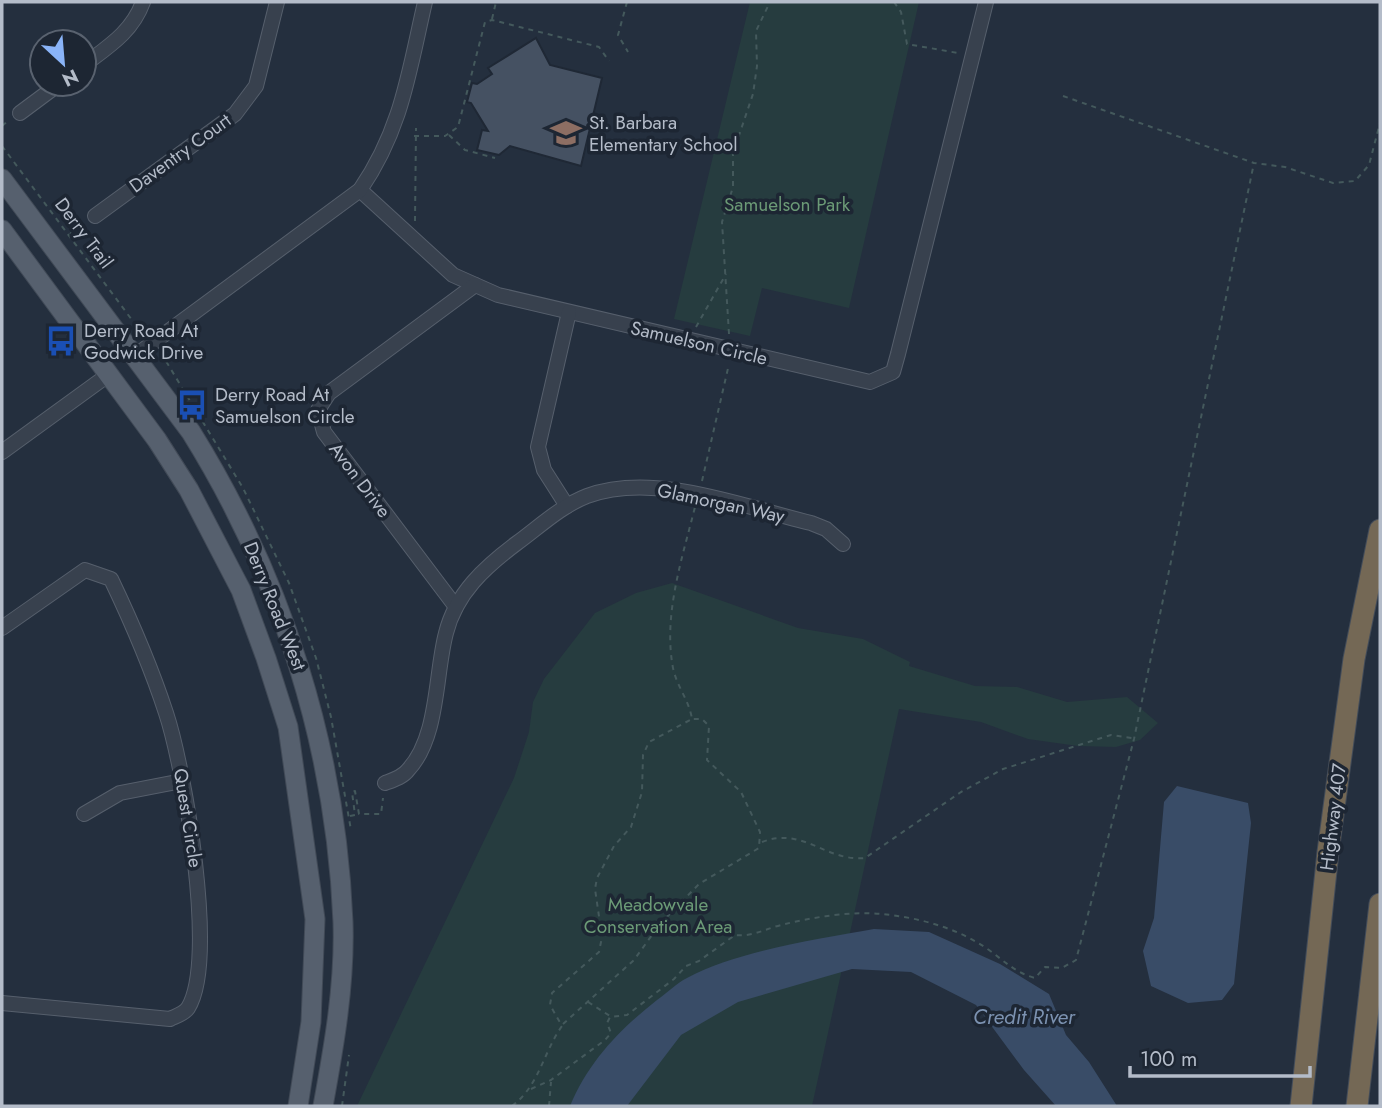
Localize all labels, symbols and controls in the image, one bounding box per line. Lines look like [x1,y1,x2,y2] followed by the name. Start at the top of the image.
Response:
[28,28,98,98] north arrow
[58,62,83,93] text: N
[124,107,237,199] street label: Daventry Court
[589,109,738,158] place label: St. Barbara Elementary School
[549,116,583,150] school or university icon: St. Barbara Elementary School
[724,191,851,218] park label: Samuelson Park
[48,192,120,274] street label: Derry Trail
[628,314,770,372] street label: Samuelson Circle
[84,317,203,366] place label: Derry Road At Godwick Drive
[44,324,78,358] bus stop icon: Derry Road At Godwick Drive
[215,381,355,430] place label: Derry Road At Samuelson Circle
[175,388,209,422] bus stop icon: Derry Road At Samuelson Circle
[323,437,397,523] street label: Avon Drive
[655,476,788,530] street label: Glamorgan Way
[237,538,313,675] street label: Derry Road West
[1313,762,1353,872] street label: Highway 407
[167,766,209,870] street label: Quest Circle
[584,891,732,940] park label: Meadowvale Conservation Area
[973,1002,1076,1032] water label: Credit River
[1130,1034,1310,1078] scale bar
[1140,1044,1197,1074] text: 100 m

